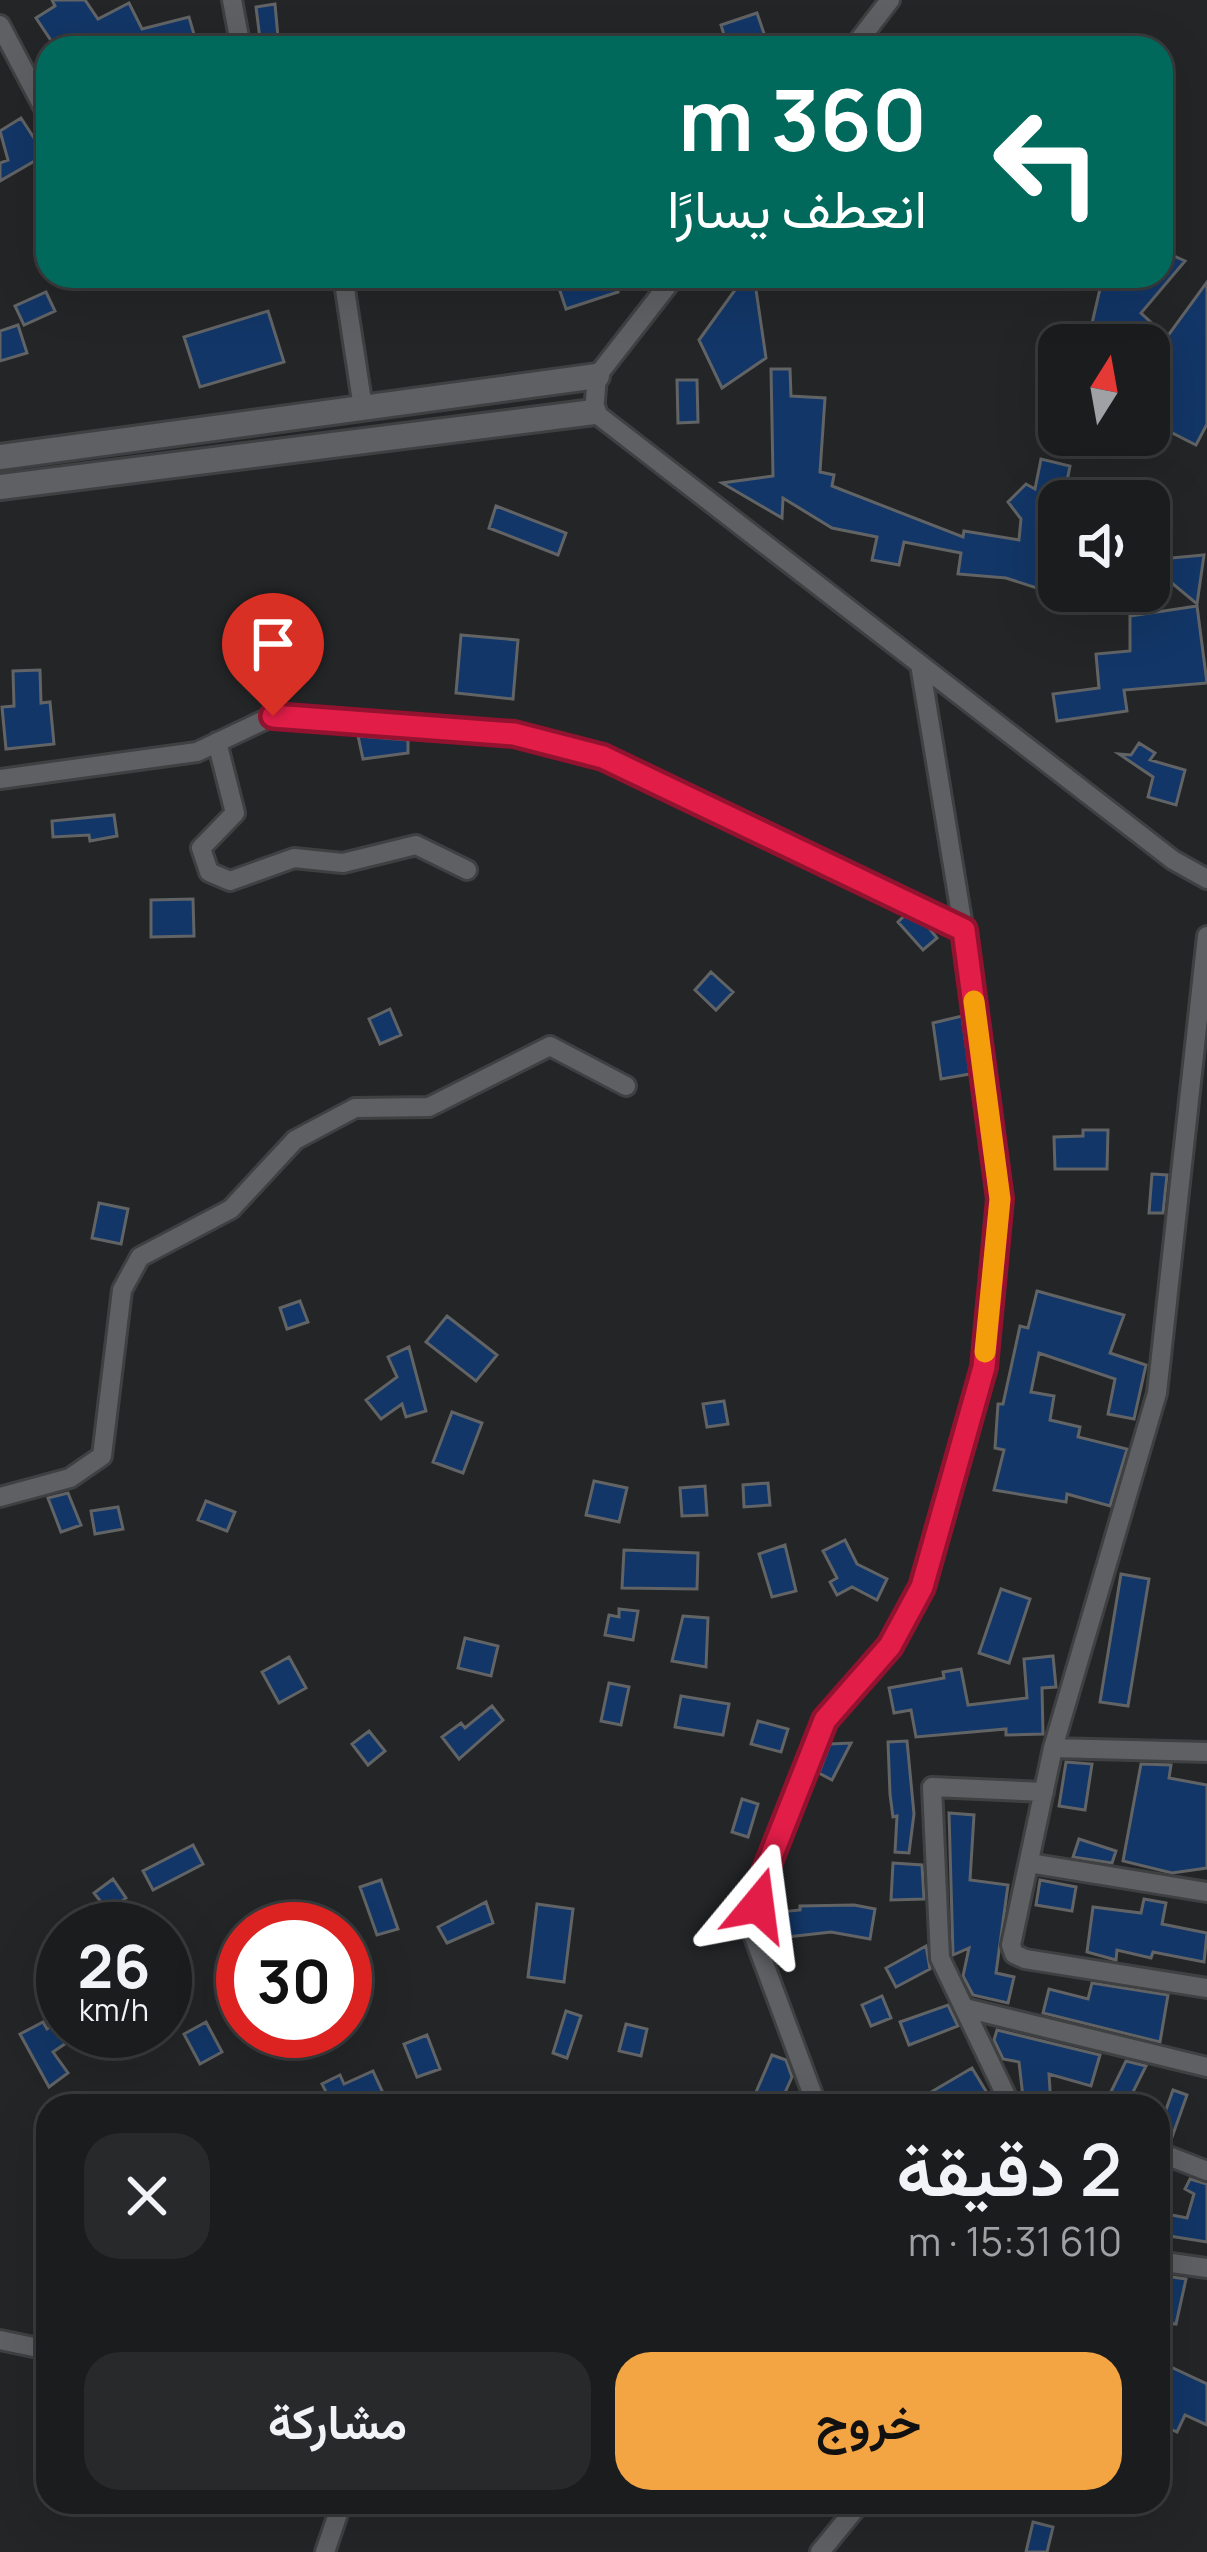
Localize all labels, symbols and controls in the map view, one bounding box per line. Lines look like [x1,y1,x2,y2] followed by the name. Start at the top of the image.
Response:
[678,61,927,176] text: 360 m
[969,84,1125,240] icon: left
[667,170,927,244] text: انعطف يسارًا
[1038,324,1170,456] north arrow
[1038,324,1170,612] map controls
[1038,480,1170,612] button: sound
[222,593,324,716] pin
[240,611,306,677] icon: arrive
[695,1842,821,1968] position arrow
[216,1902,372,2058] speed limit sign: 30
[77,1924,151,2006] text: 26
[79,1989,149,2030] text: km/h
[896,2119,1122,2218] text: 2 دقيقة
[84,2133,210,2259] button: close
[908,2214,1122,2268] text: 610 m · 15:31
[84,2352,591,2490] button: مشاركة
[615,2352,1122,2490] button: خروج

